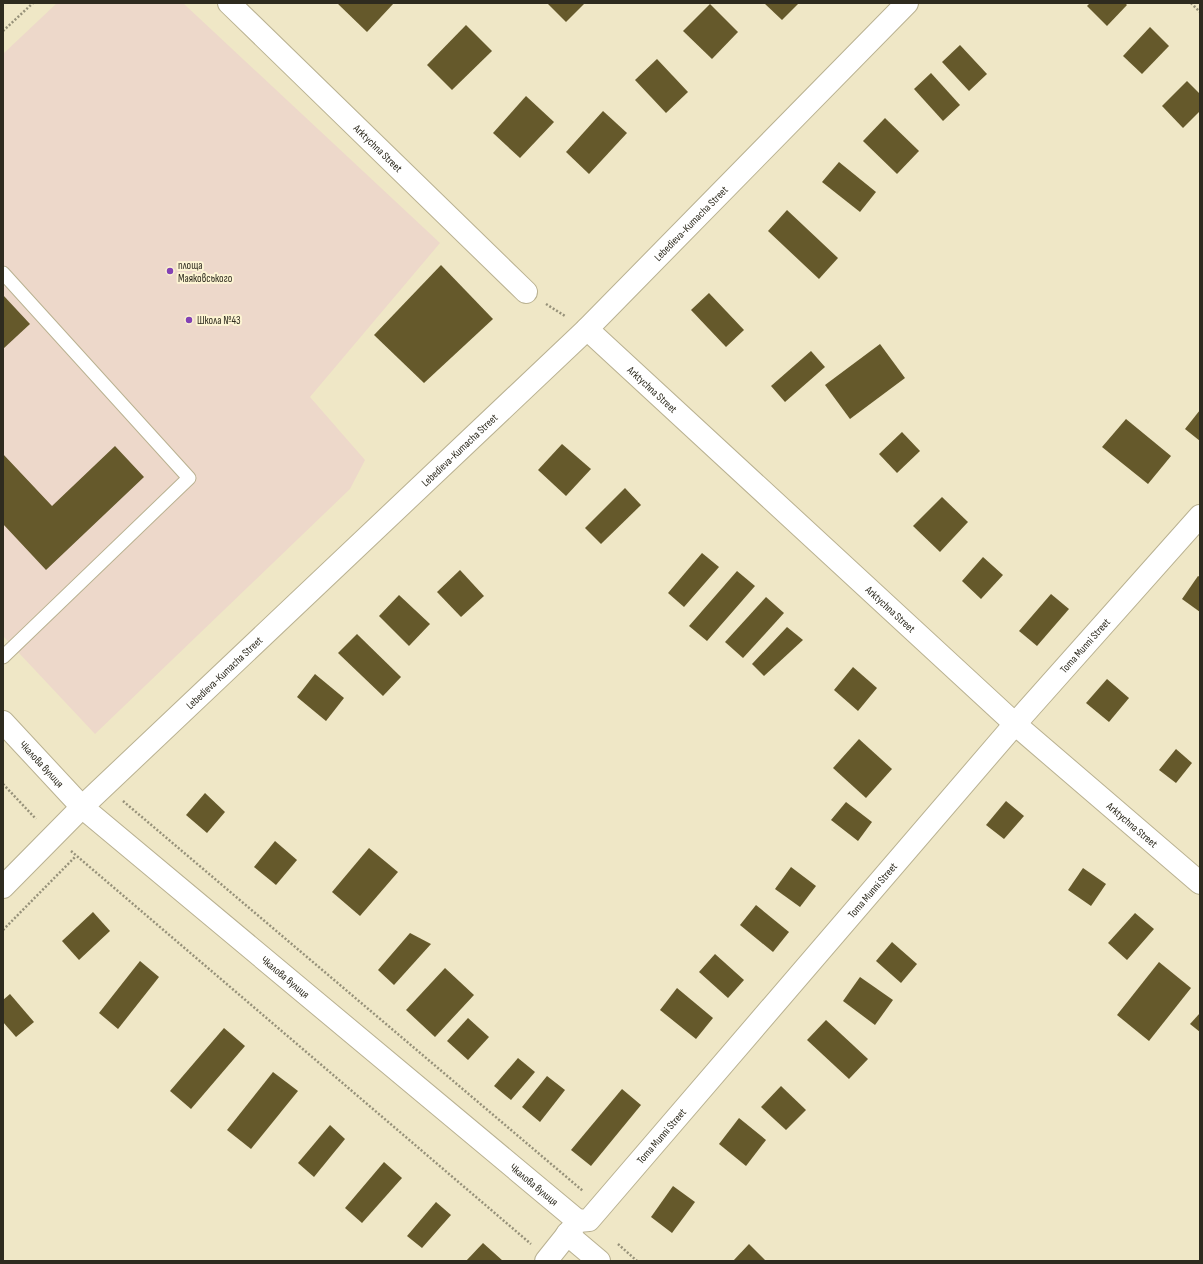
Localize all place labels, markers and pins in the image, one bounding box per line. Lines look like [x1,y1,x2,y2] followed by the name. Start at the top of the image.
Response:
[178,259,233,285] place label: площа Маяковського
[165,266,175,276] marker: площа Маяковського
[197,314,241,327] place label: Школа №43
[184,315,194,325] marker: Школа №43

